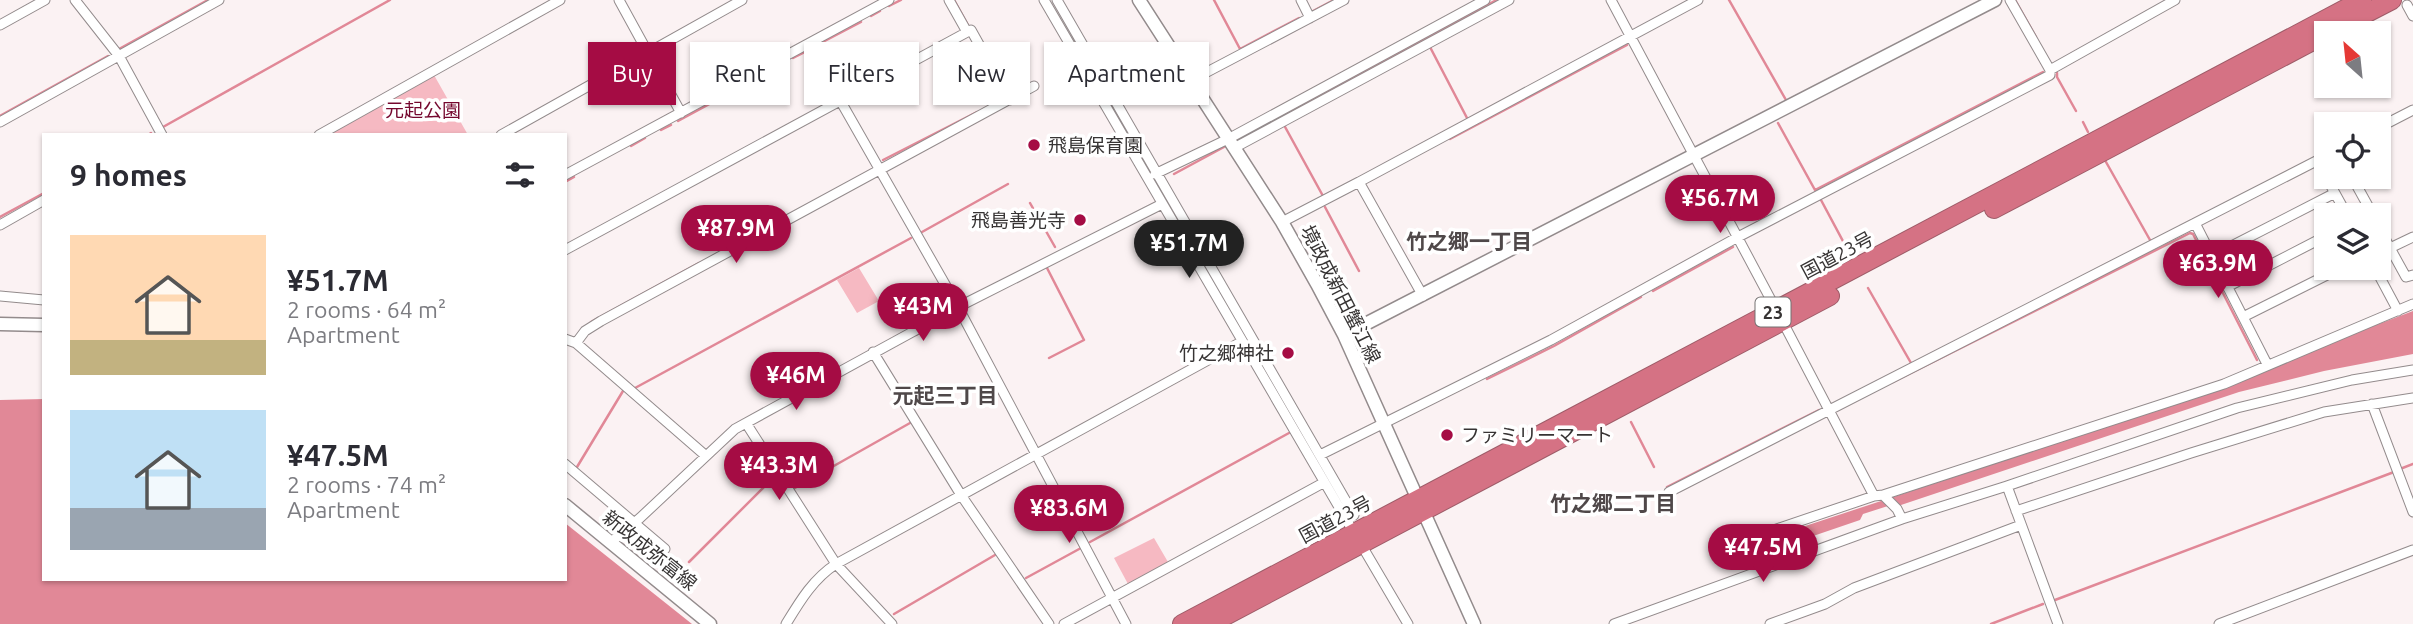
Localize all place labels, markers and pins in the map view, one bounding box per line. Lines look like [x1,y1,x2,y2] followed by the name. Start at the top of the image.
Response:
[1048,134,1143,156] place label: 飛島保育園
[1026,137,1042,153] marker: 飛島保育園
[1663,176,1777,235] pin: ¥56.7M
[679,205,793,265] pin: ¥87.9M
[971,209,1066,231] place label: 飛島善光寺
[1072,212,1088,228] marker: 飛島善光寺
[1132,220,1246,280] pin: ¥51.7M
[2161,240,2275,300] pin: ¥63.9M
[882,284,964,343] pin: ¥43M
[1179,342,1274,364] place label: 竹之郷神社
[1280,345,1296,361] marker: 竹之郷神社
[755,352,837,412] pin: ¥46M
[1461,424,1613,446] place label: ファミリーマート
[1439,427,1455,443] marker: ファミリーマート
[722,442,836,502] pin: ¥43.3M
[1012,486,1126,545] pin: ¥83.6M
[1706,524,1820,584] pin: ¥47.5M

